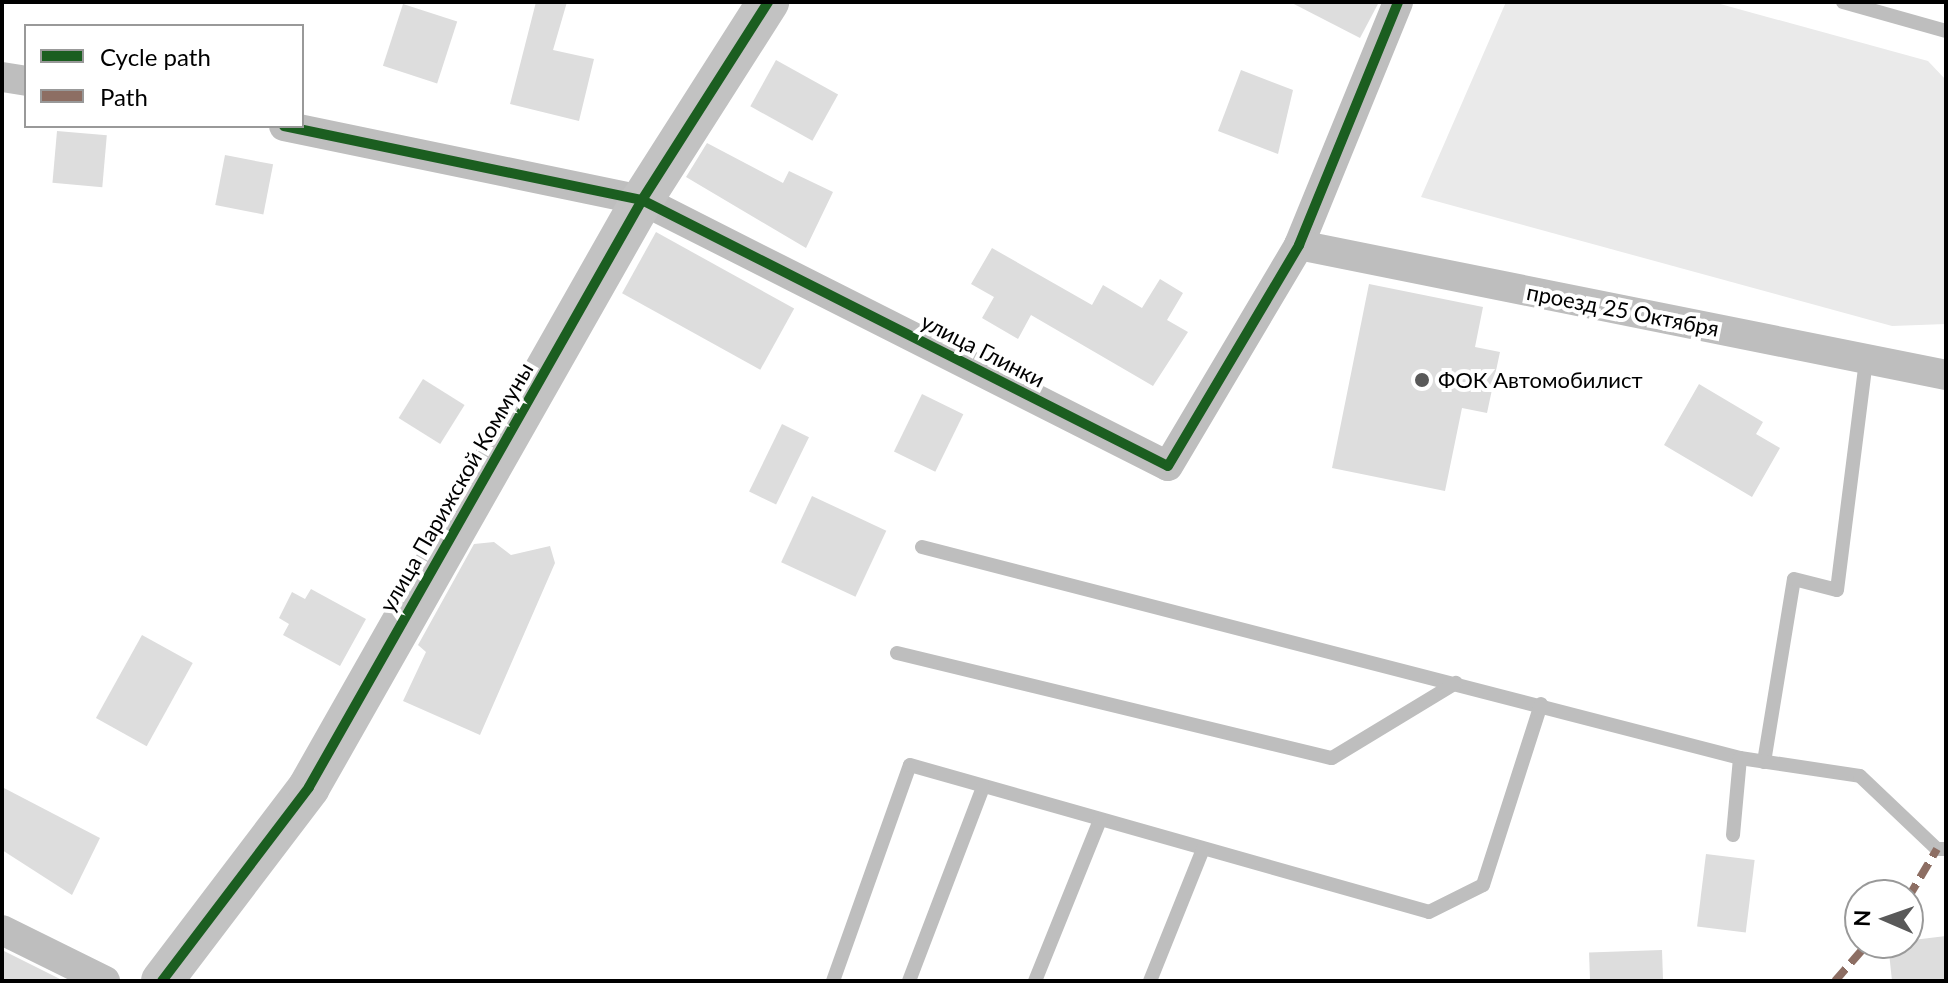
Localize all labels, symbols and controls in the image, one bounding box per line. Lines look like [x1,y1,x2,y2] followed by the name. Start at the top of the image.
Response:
[24,24,304,128] legend
[100,42,211,71] text: Cycle path
[100,82,148,111] text: Path
[1525,278,1721,342] street label: проезд 25 Октября
[917,308,1049,392] street label: улица Глинки
[374,358,538,616] street label: улица Парижской Коммуны
[1438,367,1643,393] place label: ФОК Автомобилист
[1413,371,1431,389] marker: ФОК Автомобилист
[1844,879,1924,959] north arrow
[1848,909,1875,927] text: N

